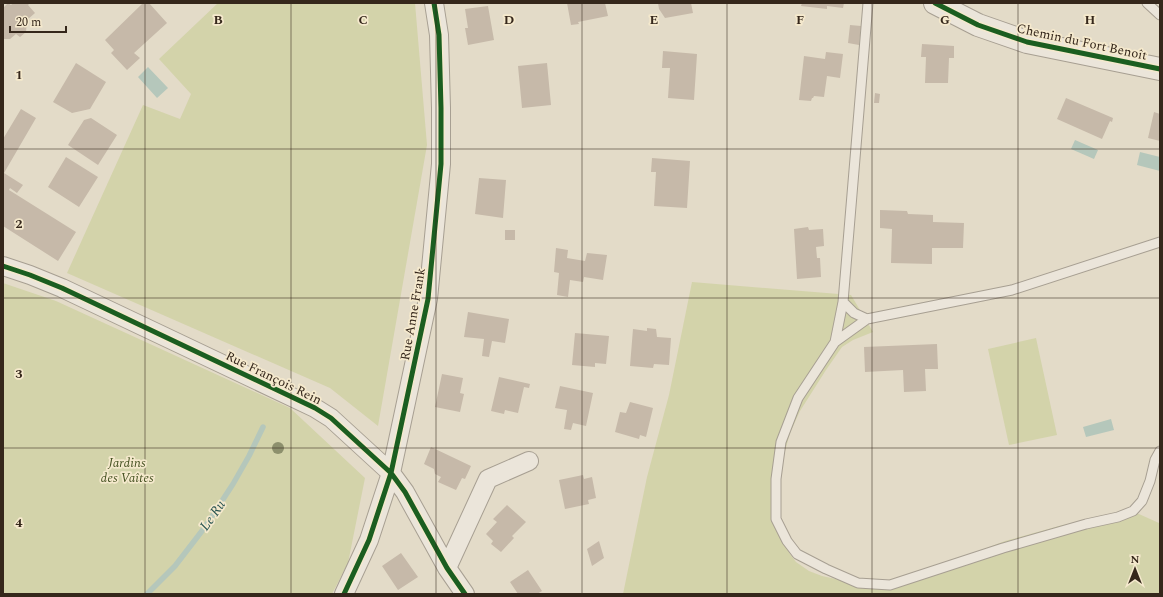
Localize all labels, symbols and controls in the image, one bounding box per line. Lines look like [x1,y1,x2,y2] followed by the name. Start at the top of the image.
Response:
[10,8,66,34] scale bar
[213,10,223,30] text: B
[358,10,368,30] text: C
[504,10,514,30] text: D
[650,10,659,30] text: E
[796,10,804,30] text: F
[940,10,950,30] text: G
[1085,10,1096,30] text: H
[16,13,41,32] text: 20 m
[1015,18,1149,66] street label: Chemin du Fort Benoît
[15,65,23,85] text: 1
[15,214,23,234] text: 2
[395,266,431,362] street label: Rue Anne Frank
[222,346,325,410] street label: Rue François Rein
[15,364,23,384] text: 3
[101,453,154,488] park label: Jardins des Vaîtes
[194,495,231,535] water label: Le Ru
[15,513,23,533] text: 4
[1115,549,1155,589] north arrow
[1131,551,1140,568] text: N

